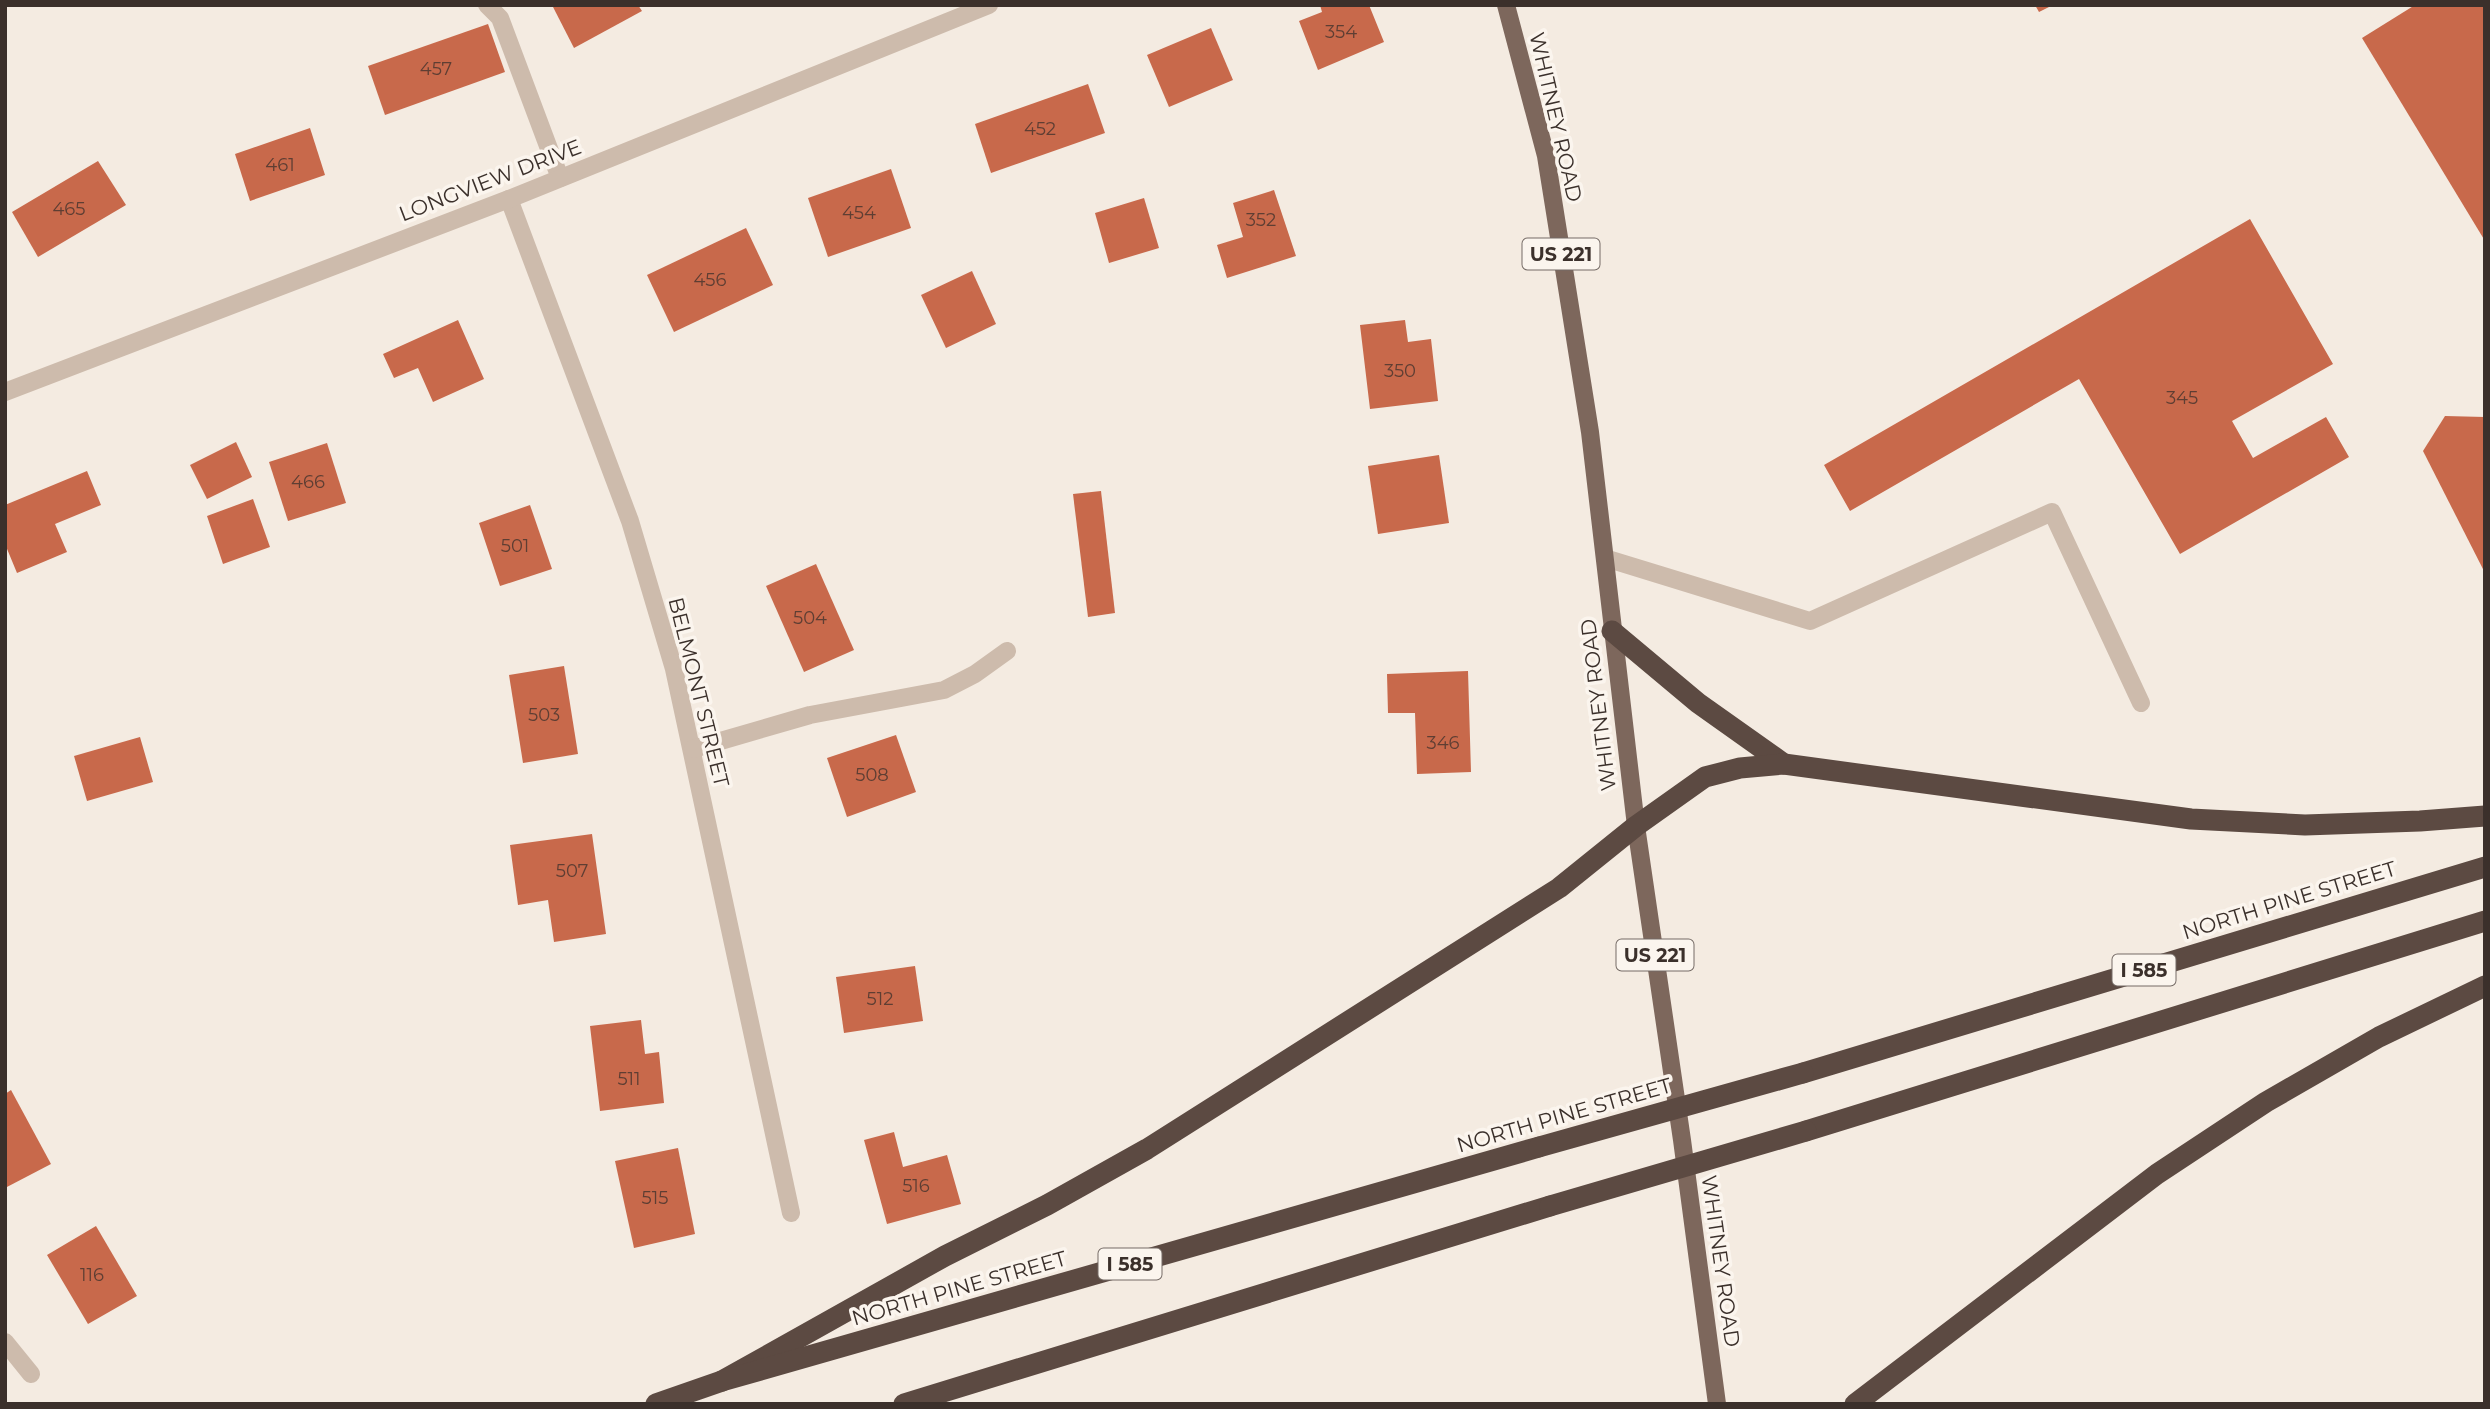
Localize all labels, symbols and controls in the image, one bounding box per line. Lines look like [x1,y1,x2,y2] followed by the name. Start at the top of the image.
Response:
[1325,21,1357,43] house number: 354
[1524,30,1588,204] street label: WHITNEY ROAD
[420,58,452,80] house number: 457
[1024,118,1056,140] house number: 452
[395,134,585,226] street label: LONGVIEW DRIVE
[265,154,295,176] house number: 461
[52,198,86,220] house number: 465
[842,202,876,224] house number: 454
[1246,209,1276,231] house number: 352
[1522,238,1600,270] road number: US 221
[693,269,727,291] house number: 456
[1384,360,1416,382] house number: 350
[2166,387,2198,409] house number: 345
[291,471,325,493] house number: 466
[501,535,529,557] house number: 501
[663,595,735,789] street label: BELMONT STREET
[793,607,827,629] house number: 504
[1575,617,1621,793] street label: WHITNEY ROAD
[528,704,560,726] house number: 503
[1426,732,1460,754] house number: 346
[855,764,889,786] house number: 508
[2179,856,2399,944] street label: NORTH PINE STREET
[556,860,588,882] house number: 507
[1616,939,1694,970] road number: US 221
[2112,954,2176,986] road number: I 585
[867,988,893,1010] house number: 512
[617,1068,641,1090] house number: 511
[1454,1072,1674,1158] street label: NORTH PINE STREET
[1697,1173,1745,1349] street label: WHITNEY ROAD
[902,1175,930,1197] house number: 516
[642,1187,668,1209] house number: 515
[849,1245,1069,1331] street label: NORTH PINE STREET
[1098,1248,1162,1280] road number: I 585
[80,1264,104,1286] house number: 116

